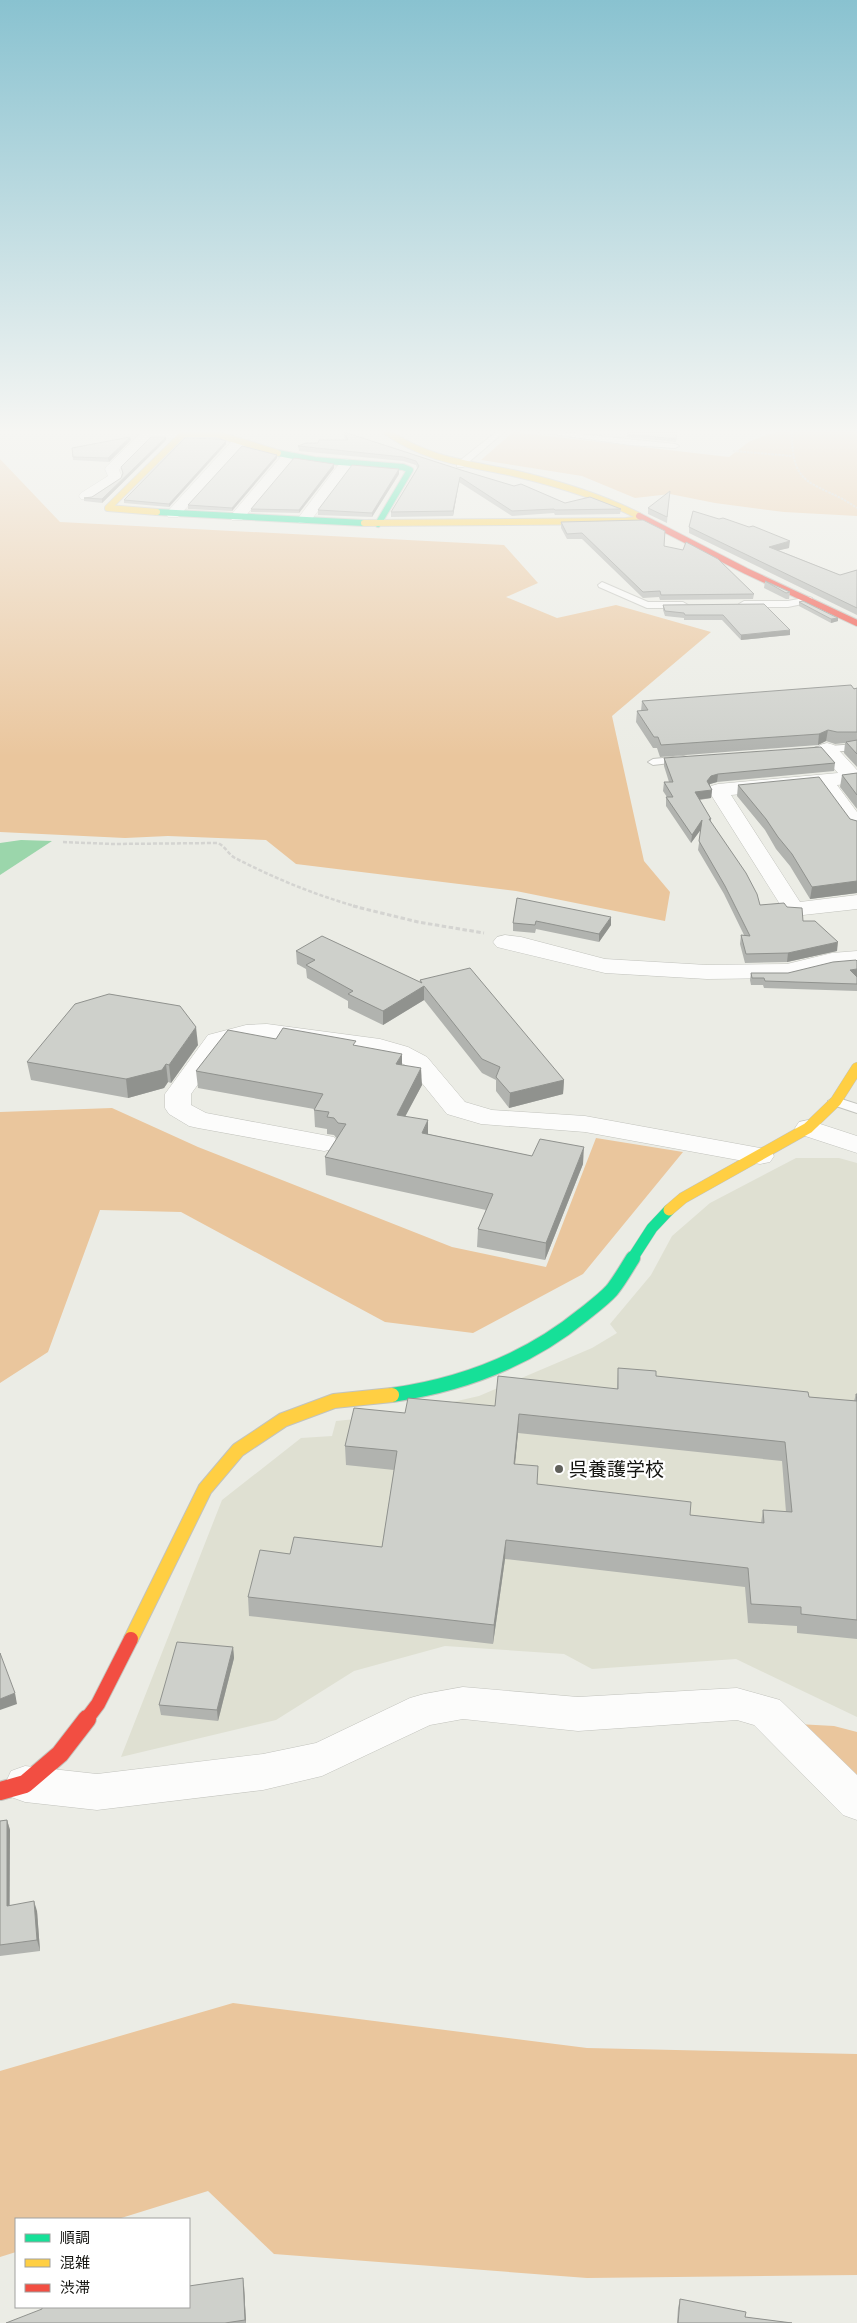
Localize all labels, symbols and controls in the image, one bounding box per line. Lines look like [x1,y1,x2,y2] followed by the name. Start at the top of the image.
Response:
[569,1459,664,1480] place label: 呉養護学校
[553,1463,565,1475] marker: 呉養護学校
[15,2218,190,2308] legend
[60,2230,90,2246] text: 順調
[60,2255,90,2271] text: 混雑
[60,2280,90,2296] text: 渋滞

